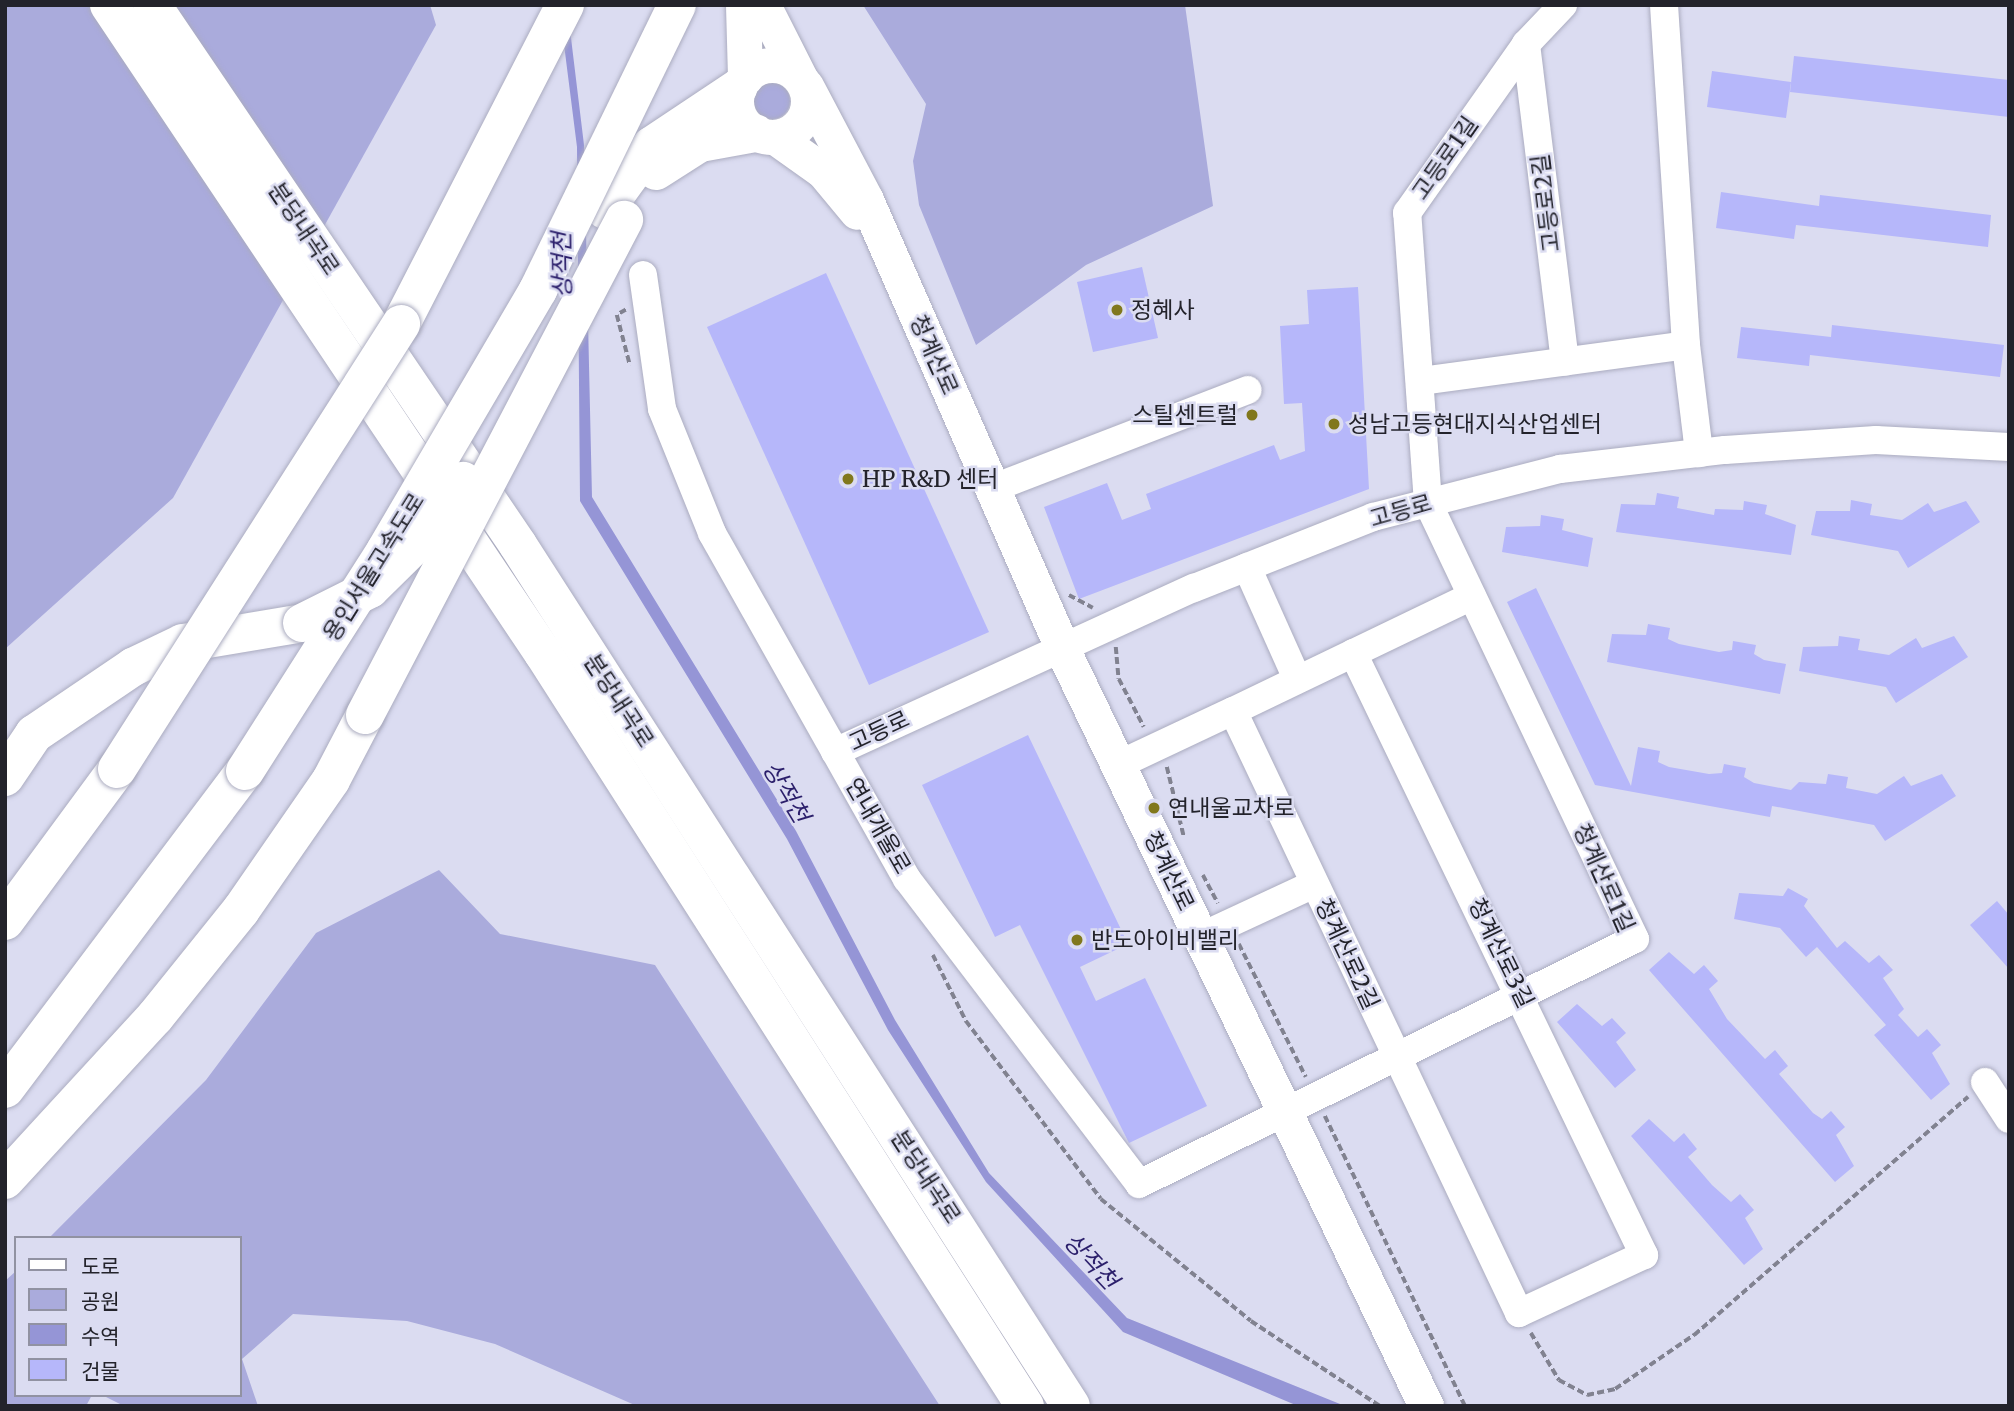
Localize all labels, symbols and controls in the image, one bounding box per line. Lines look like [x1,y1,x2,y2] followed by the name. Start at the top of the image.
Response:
[1406,111,1484,205] street label: 고등로1길
[1526,153,1566,253] street label: 고등로2길
[263,177,345,281] street label: 분당내곡로
[547,232,577,298] water label: 상적천
[1131,296,1194,324] place label: 정혜사
[1109,302,1125,318] marker: 정혜사
[904,311,964,399] street label: 청계산로
[1132,401,1238,429] place label: 스틸센트럴
[1244,407,1260,423] marker: 스틸센트럴
[1348,410,1602,438] place label: 성남고등현대지식산업센터
[1326,416,1342,432] marker: 성남고등현대지식산업센터
[862,465,998,493] place label: HP R&D 센터
[840,471,856,487] marker: HP R&D 센터
[317,488,431,646] street label: 용인서울고속도로
[1367,489,1435,533] street label: 고등로
[579,649,659,753] street label: 분당내곡로
[844,705,914,757] street label: 고등로
[757,756,815,828] water label: 상적천
[840,773,916,879] street label: 연내개울로
[1168,794,1295,822] place label: 연내울교차로
[1146,800,1162,816] marker: 연내울교차로
[1568,819,1640,937] street label: 청계산로1길
[1138,827,1200,915] street label: 청계산로
[1463,893,1539,1013] street label: 청계산로3길
[1309,894,1385,1014] street label: 청계산로2길
[1091,926,1239,954] place label: 반도아이비밸리
[1069,932,1085,948] marker: 반도아이비밸리
[886,1125,966,1229] street label: 분당내곡로
[1058,1227,1124,1295] water label: 상적천
[14,1236,242,1397] legend
[81,1253,120,1280] text: 도로
[81,1288,120,1315] text: 공원
[81,1323,120,1350] text: 수역
[81,1358,120,1385] text: 건물

